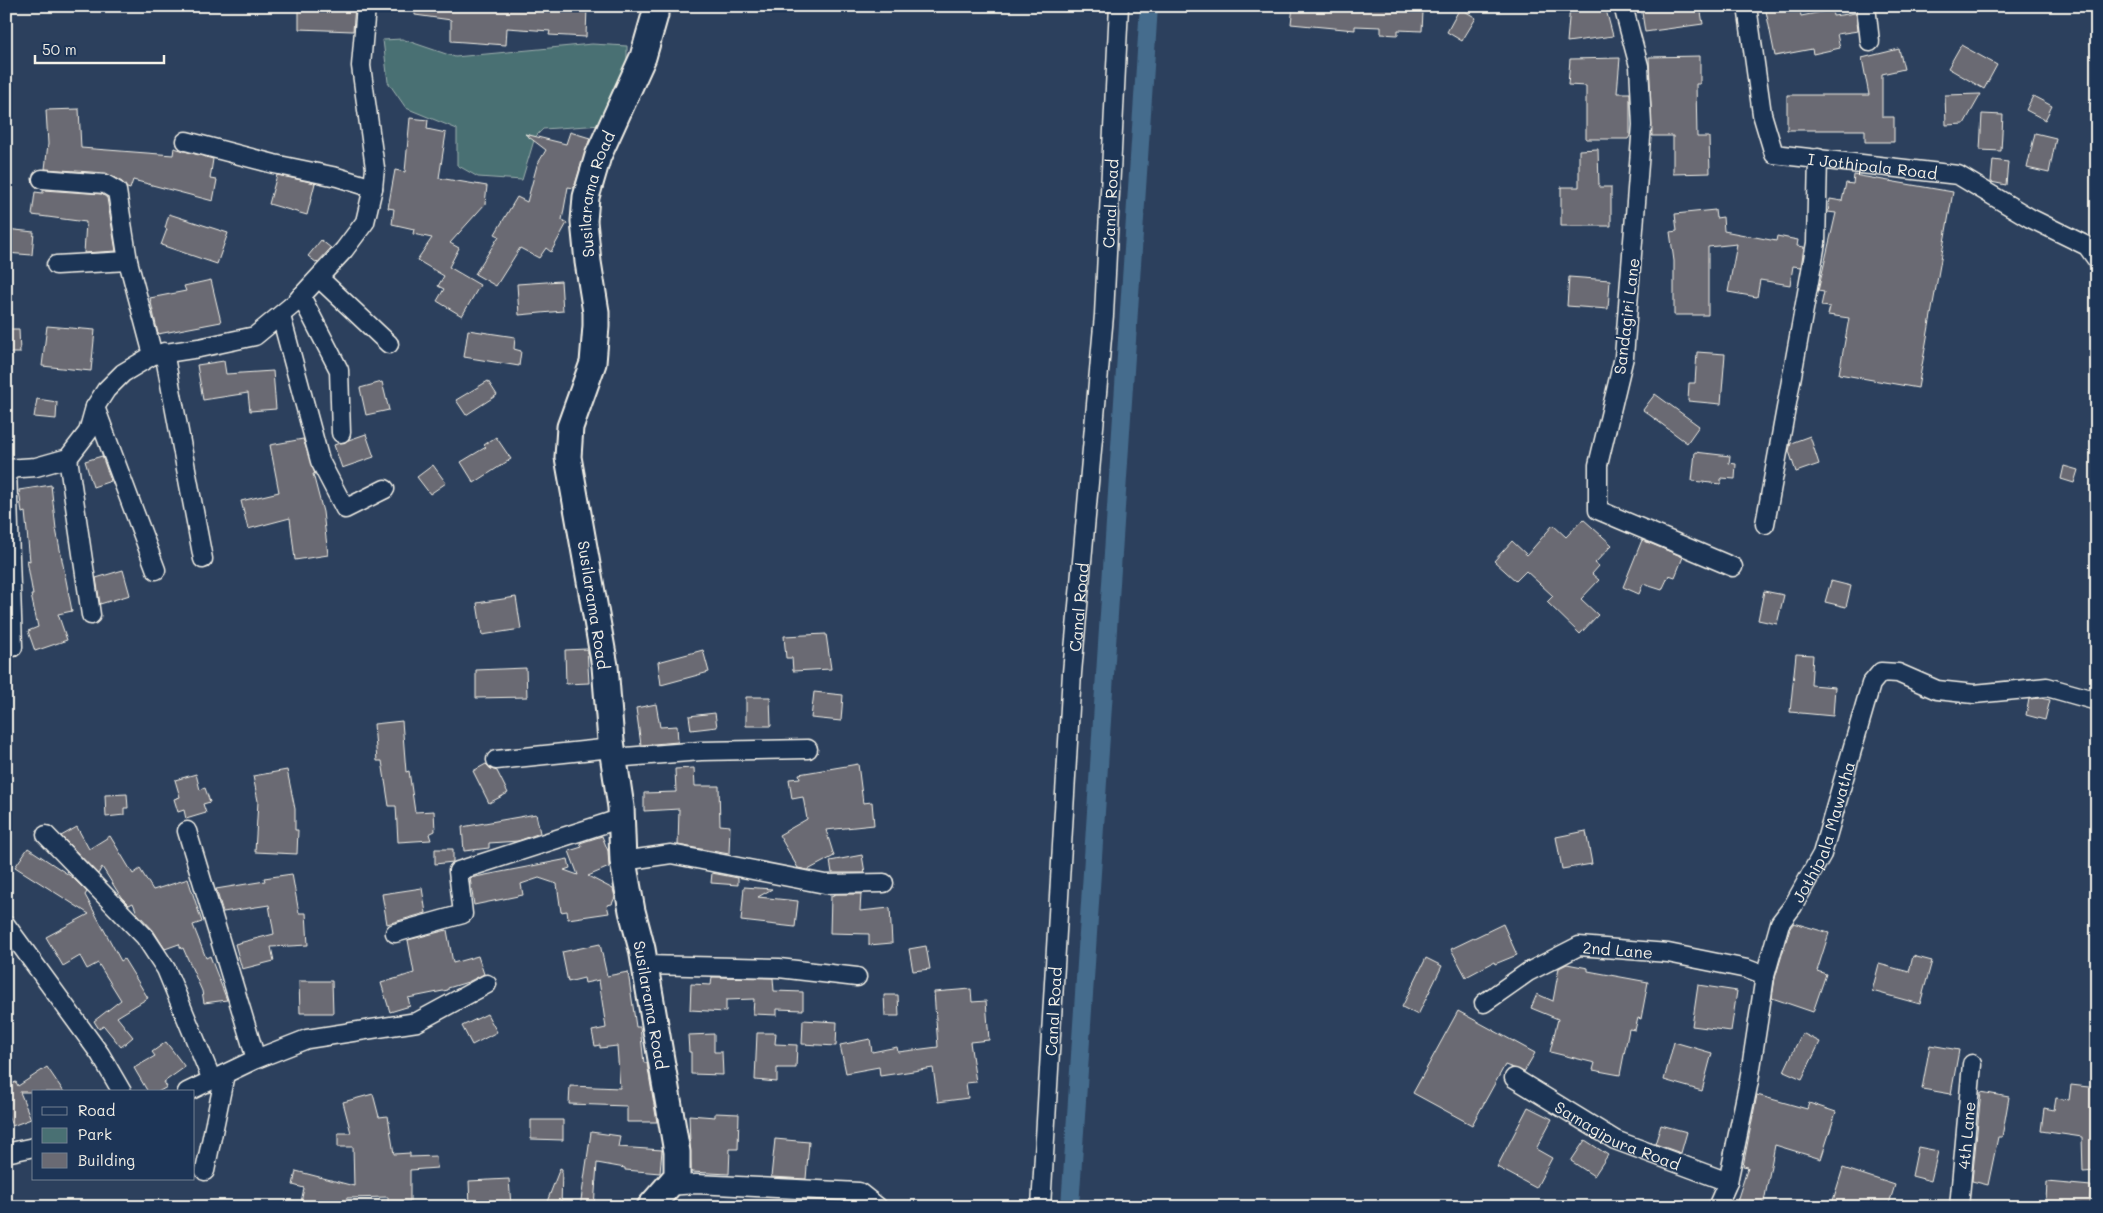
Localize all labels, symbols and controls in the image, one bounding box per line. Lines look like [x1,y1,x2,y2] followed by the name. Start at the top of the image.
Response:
[35,32,164,64] scale bar
[42,39,77,59] text: 50 m
[573,127,619,258] street label: Susilarama Road
[1807,147,1938,183] street label: I Jothipala Road
[1097,158,1122,249] street label: Canal Road
[1608,256,1644,376] street label: Sandagiri Lane
[573,539,615,671] street label: Susilarama Road
[1063,562,1092,653] street label: Canal Road
[1787,759,1859,906] street label: Jothipala Mawatha
[1582,936,1654,962] street label: 2nd Lane
[629,939,673,1071] street label: Susilarama Road
[1039,966,1065,1057] street label: Canal Road
[32,1090,195,1180] legend
[1551,1095,1684,1174] street label: Samagipura Road
[78,1100,115,1120] text: Road
[1952,1101,1979,1170] street label: 4th Lane
[78,1124,112,1144] text: Park
[78,1150,135,1170] text: Building

